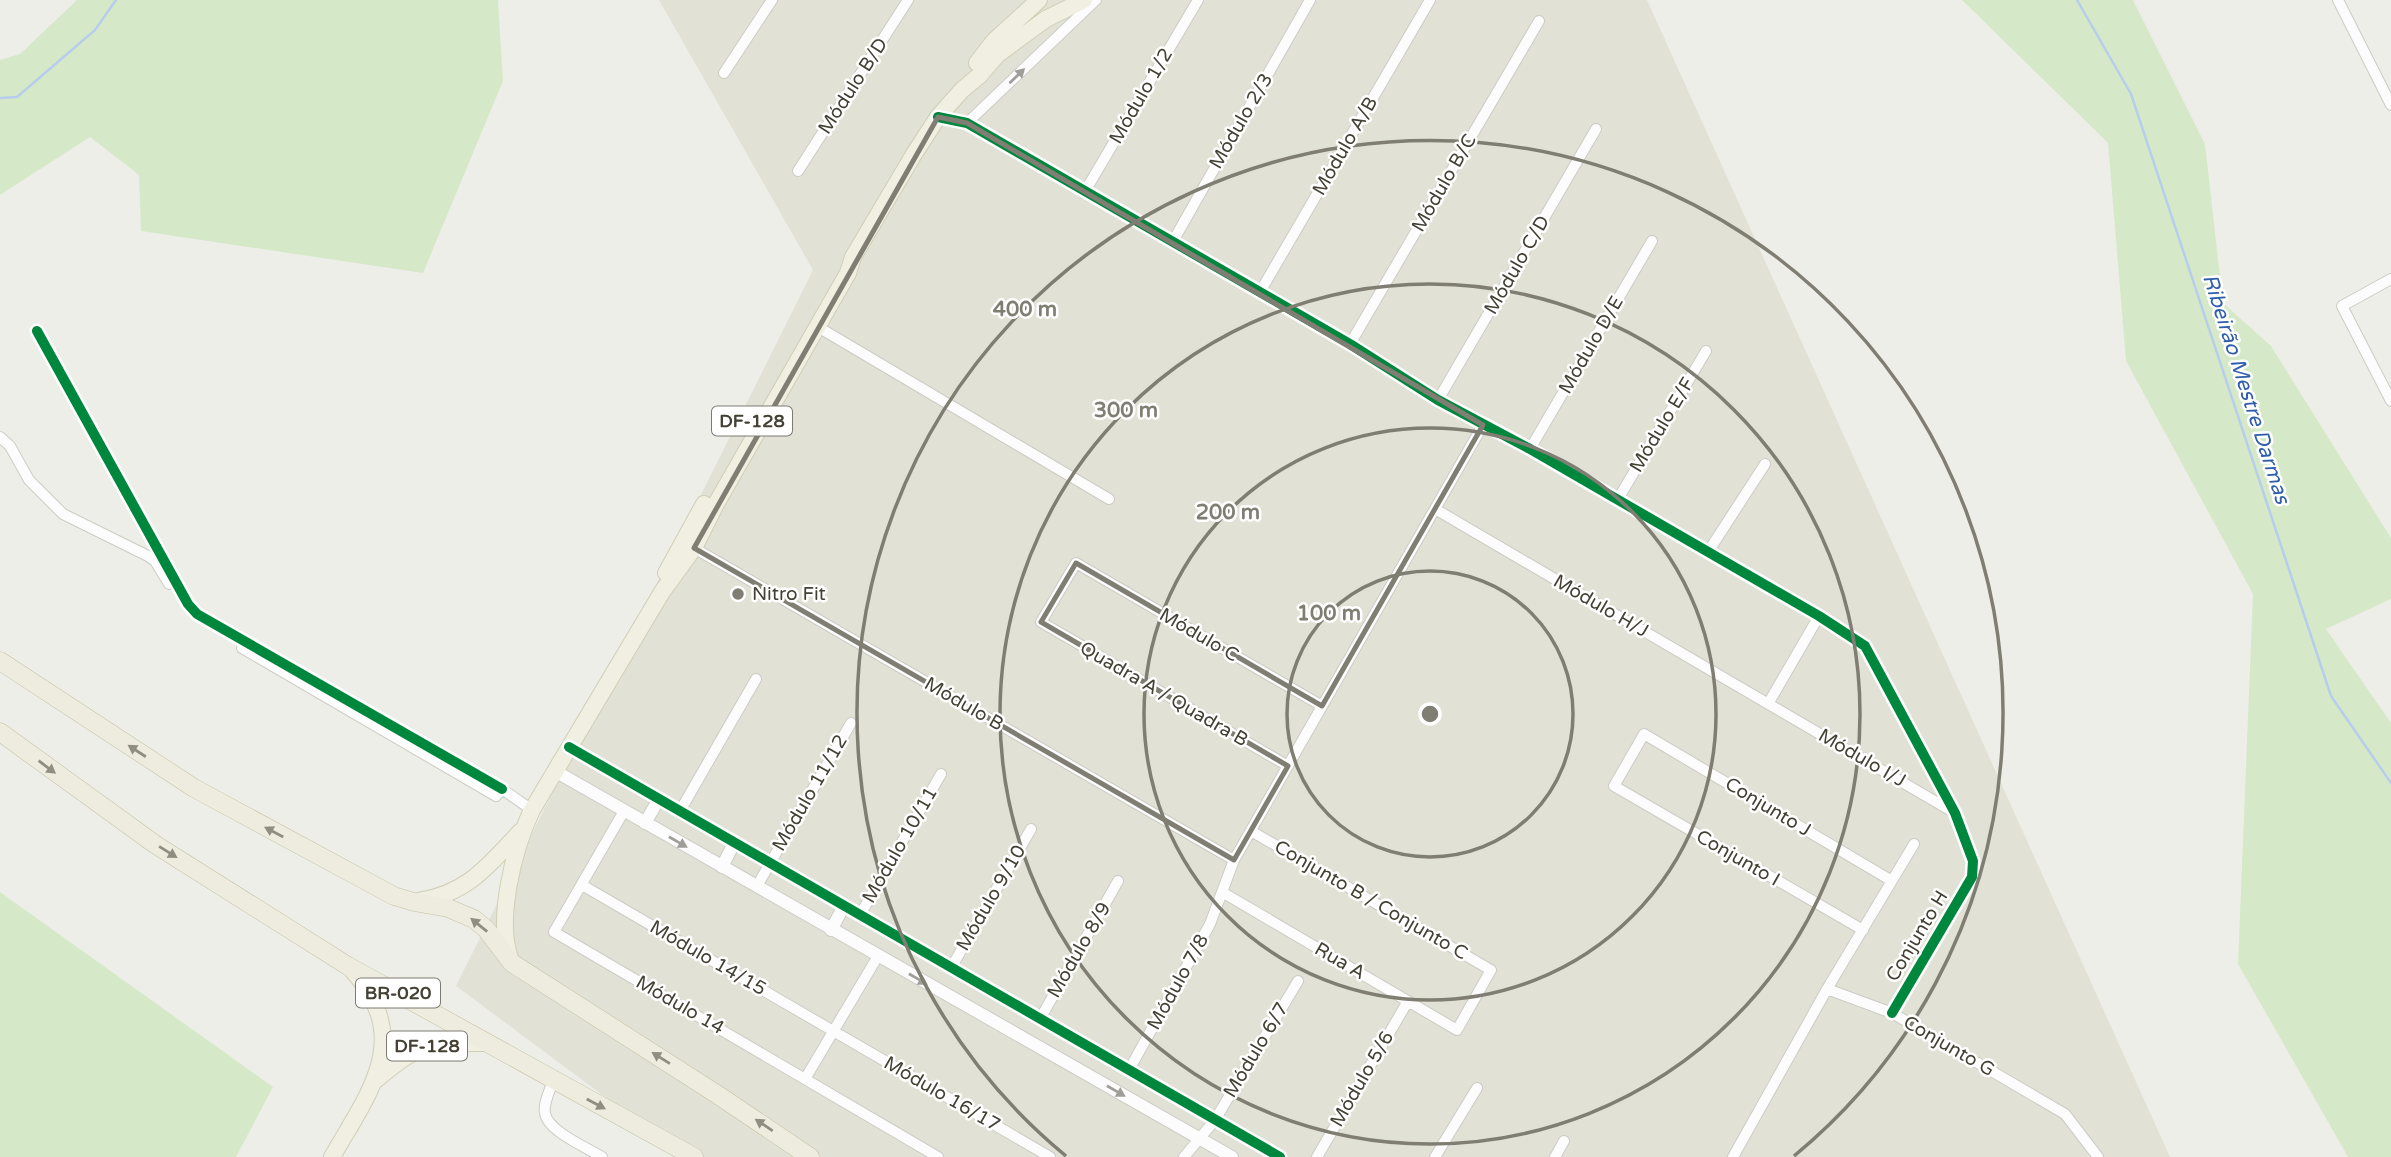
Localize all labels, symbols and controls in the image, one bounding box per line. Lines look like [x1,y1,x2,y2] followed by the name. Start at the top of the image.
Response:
[814,34,892,138] street label: Módulo B/D
[1105,44,1177,148] street label: Módulo 1/2
[1008,68,1025,85] one-way arrow
[1205,69,1277,173] street label: Módulo 2/3
[1308,93,1382,199] street label: Módulo A/B
[1407,130,1481,236] street label: Módulo B/C
[1480,212,1554,318] street label: Módulo C/D
[2197,271,2296,509] water label: Ribeirão Mestre Darmas
[1554,292,1628,398] street label: Módulo D/E
[993,297,1057,322] text: 400 m
[1625,374,1699,476] street label: Módulo E/F
[1094,398,1158,423] text: 300 m
[712,407,792,436] road number: DF-128
[1196,500,1260,525] text: 200 m
[1550,570,1652,642] street label: Módulo H/J
[752,583,826,605] place label: Nitro Fit
[730,586,746,602] marker: Nitro Fit
[1297,601,1361,626] text: 100 m
[1156,604,1242,666] street label: Módulo C
[1076,637,1252,751] street label: Quadra A / Quadra B
[921,673,1007,735] street label: Módulo B
[1418,702,1442,726] centre of rings
[1814,724,1910,792] street label: Módulo I/J
[768,731,852,855] street label: Módulo 11/12
[128,744,146,758] one-way arrow
[38,760,56,774] one-way arrow
[1721,773,1815,841] street label: Conjunto J
[858,783,942,907] street label: Módulo 10/11
[1692,825,1784,891] street label: Conjunto I
[263,826,283,838] one-way arrow
[668,836,688,848] one-way arrow
[1270,836,1472,964] street label: Conjunto B / Conjunto C
[952,841,1030,955] street label: Módulo 9/10
[158,846,177,859] one-way arrow
[1881,887,1953,985] street label: Conjunto H
[1043,898,1115,1002] street label: Módulo 8/9
[646,916,770,1000] street label: Módulo 14/15
[470,918,487,933] one-way arrow
[1143,930,1213,1034] street label: Módulo 7/8
[1311,938,1369,984] street label: Rua A
[632,971,728,1039] street label: Módulo 14
[908,973,928,985] one-way arrow
[356,978,440,1008] road number: BR-020
[1219,999,1293,1101] street label: Módulo 6/7
[1899,1011,1999,1081] street label: Conjunto G
[1326,1027,1398,1131] street label: Módulo 5/6
[387,1031,467,1060] road number: DF-128
[651,1052,670,1065] one-way arrow
[880,1052,1004,1136] street label: Módulo 16/17
[1106,1085,1126,1097] one-way arrow
[586,1098,606,1110] one-way arrow
[755,1119,774,1132] one-way arrow

